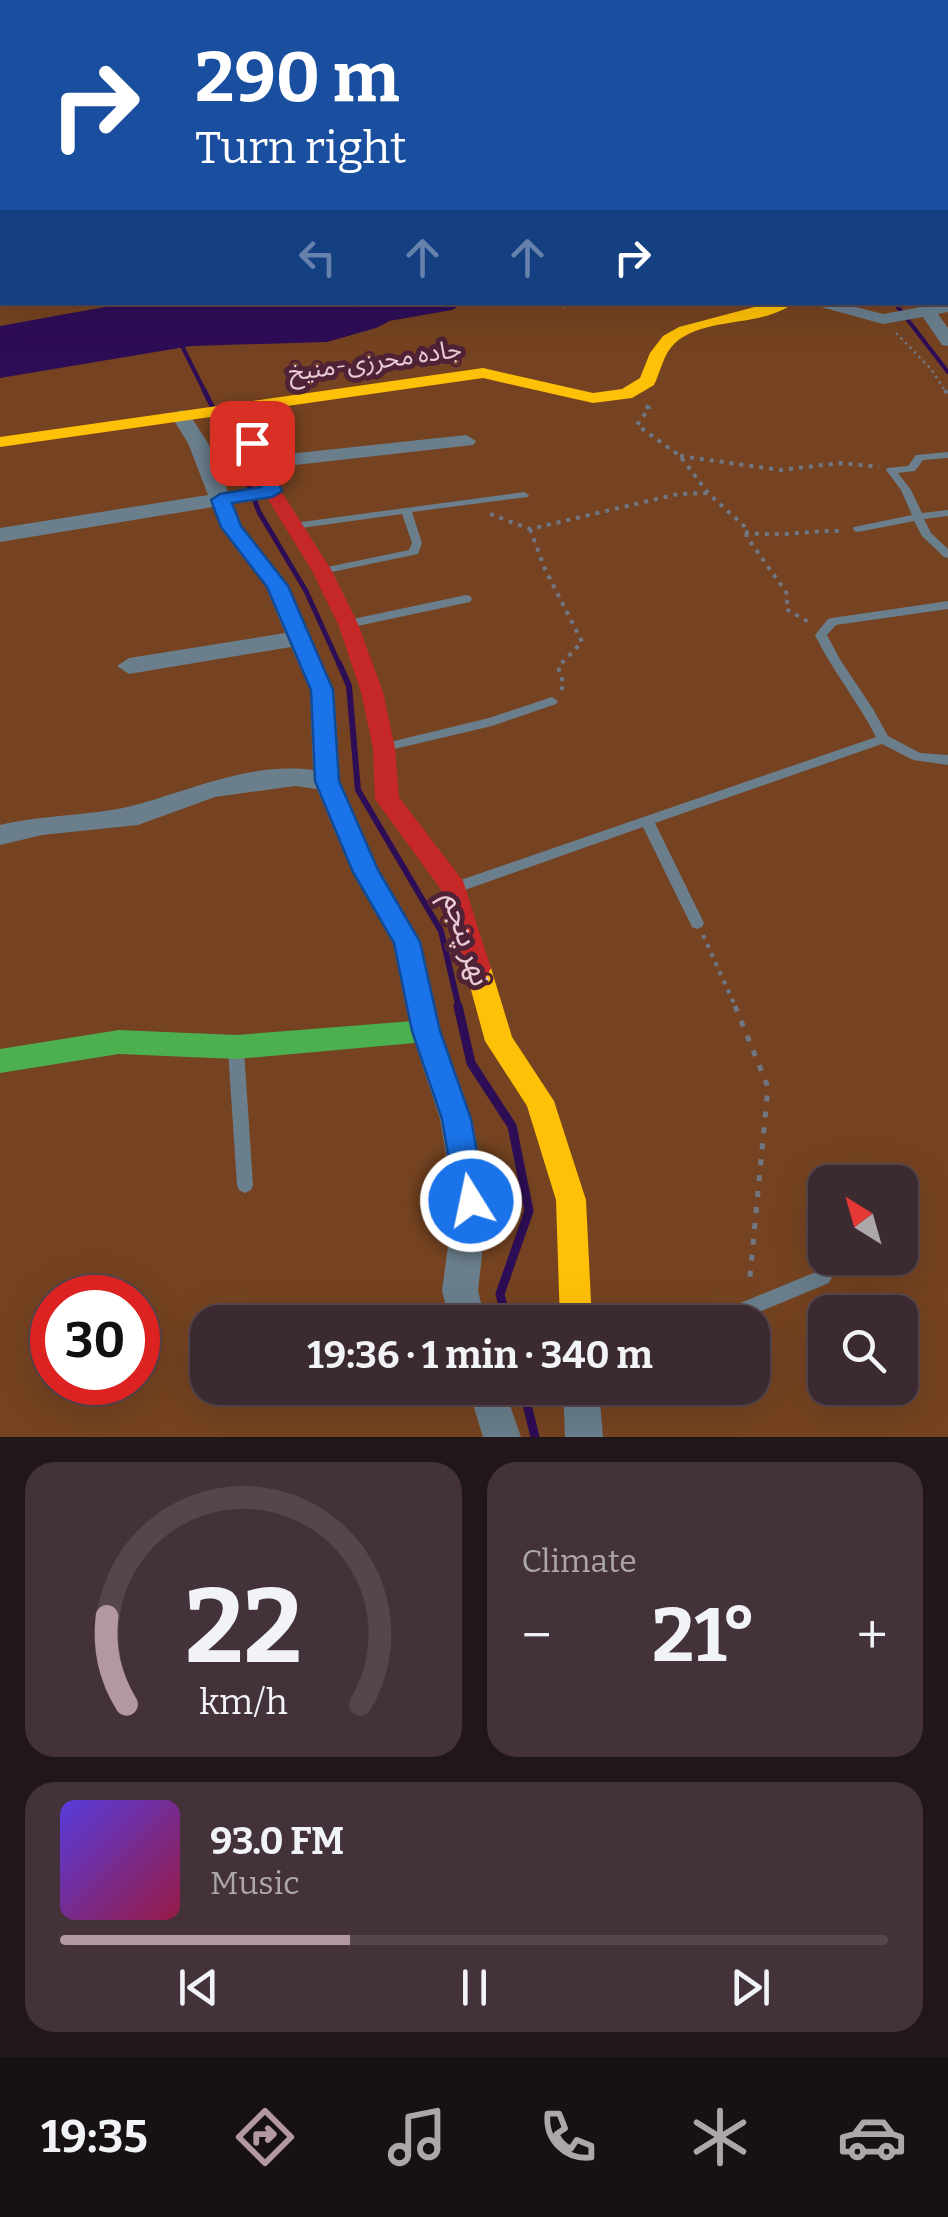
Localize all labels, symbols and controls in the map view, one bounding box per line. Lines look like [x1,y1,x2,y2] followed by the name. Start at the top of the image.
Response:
[195,36,400,120] text: 290 m
[30,40,160,170] icon: right
[195,121,407,175] text: Turn right
[290,230,345,285] icon: left
[395,230,450,285] icon: ahead
[500,230,555,285] icon: ahead
[605,230,660,285] icon: right
[286,334,464,391] street label: جاده محرزی-منیخ
[210,401,295,486] pin
[225,416,280,471] icon: arrive
[430,888,499,992] street label: نهر پنجم
[419,1149,523,1253] position arrow
[808,1165,918,1275] north arrow
[808,1165,918,1405] map controls
[30,1275,160,1405] speed limit sign: 30
[808,1295,918,1405] button: search
[307,1332,653,1378] text: 19:36 · 1 min · 340 m
[522,1542,637,1580] text: Climate
[185,1565,302,1690] text: 22
[652,1591,756,1681] text: 21°
[522,1603,552,1669] text: −
[857,1603,888,1669] text: +
[199,1681,287,1723] text: km/h
[210,1818,344,1864] text: 93.0 FM
[210,1864,300,1902] text: Music
[171,1960,226,2015] icon: previous
[447,1960,502,2015] icon: pause
[723,1960,778,2015] icon: next
[230,2102,300,2172] icon: directions
[382,2102,452,2172] icon: music
[533,2102,603,2172] icon: phone
[685,2102,755,2172] icon: climate
[837,2102,907,2172] icon: car
[41,2110,148,2164] text: 19:35

